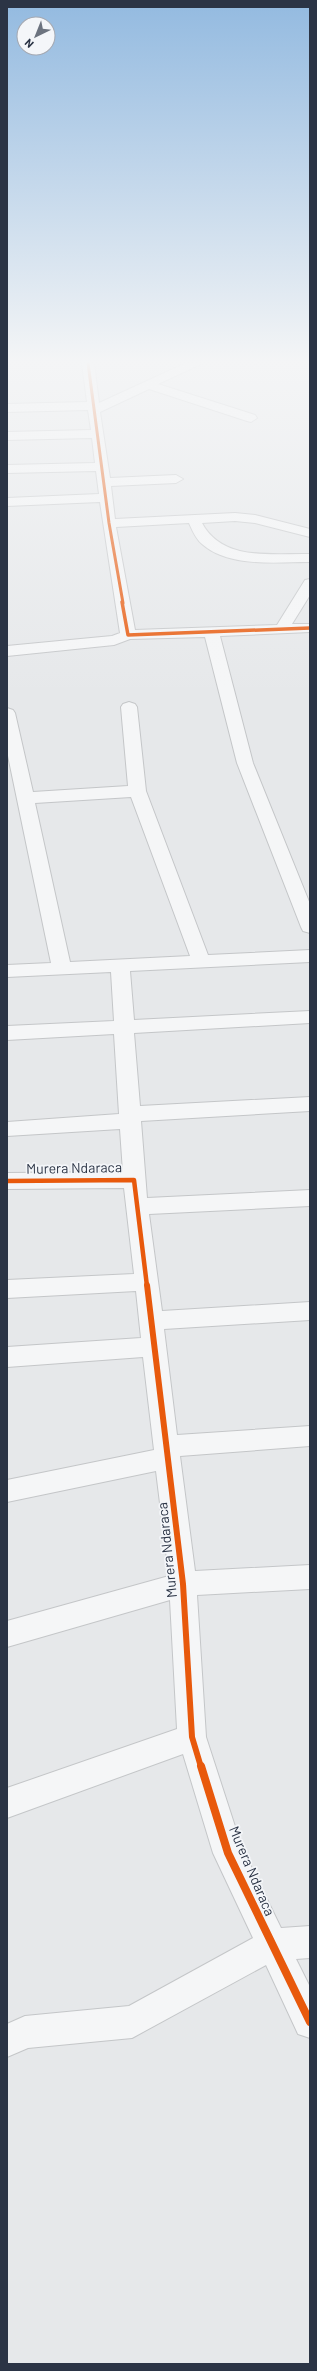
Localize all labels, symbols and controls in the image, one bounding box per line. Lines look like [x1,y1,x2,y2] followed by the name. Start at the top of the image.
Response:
[16,16,56,56] north arrow
[22,36,36,51] text: N
[26,1158,122,1177] street label: Murera Ndaraca
[153,1501,180,1599] street label: Murera Ndaraca
[226,1823,279,1918] street label: Murera Ndaraca

